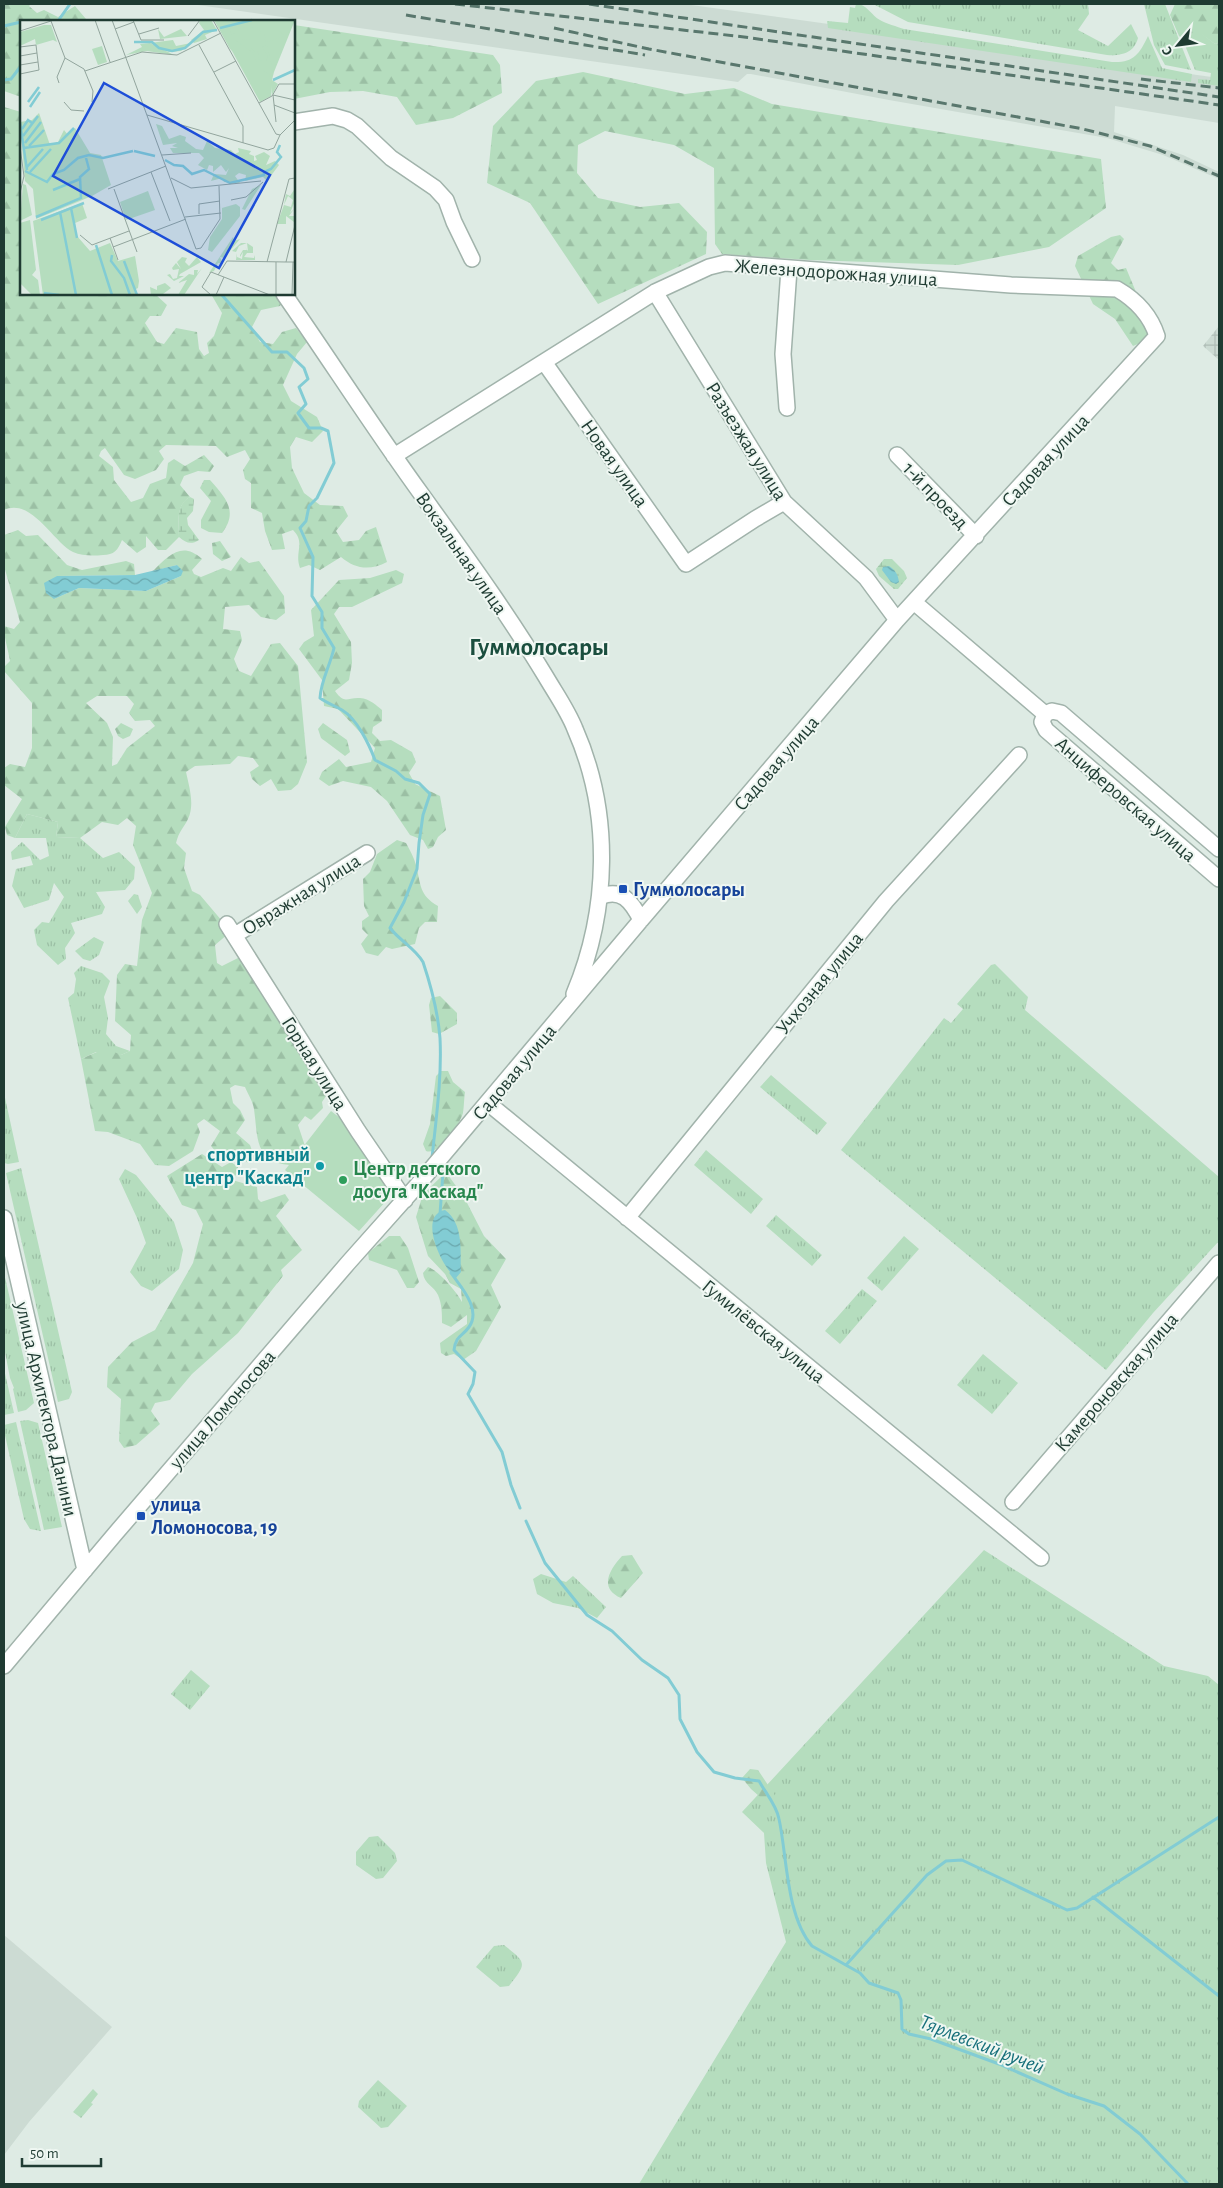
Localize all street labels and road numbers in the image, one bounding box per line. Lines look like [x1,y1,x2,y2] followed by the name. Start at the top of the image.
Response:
[734,256,938,290] street label: Железнодорожная улица
[702,379,790,504] street label: Разъезжая улица
[998,411,1093,511] street label: Садовая улица
[577,416,652,511] street label: Новая улица
[899,458,972,533] street label: 1-й проезд
[412,489,511,618] street label: Вокзальная улица
[730,712,823,815] street label: Садовая улица
[1051,733,1200,866] street label: Анциферовская улица
[239,851,364,939] street label: Овражная улица
[773,929,867,1039] street label: Учхозная улица
[278,1013,351,1114] street label: Горная улица
[469,1021,560,1124] street label: Садовая улица
[698,1276,829,1387] street label: Гумилёвская улица
[11,1299,81,1519] street label: улица Архитектора Данини
[1051,1309,1182,1456] street label: Камероновская улица
[165,1346,280,1474] street label: улица Ломоносова

